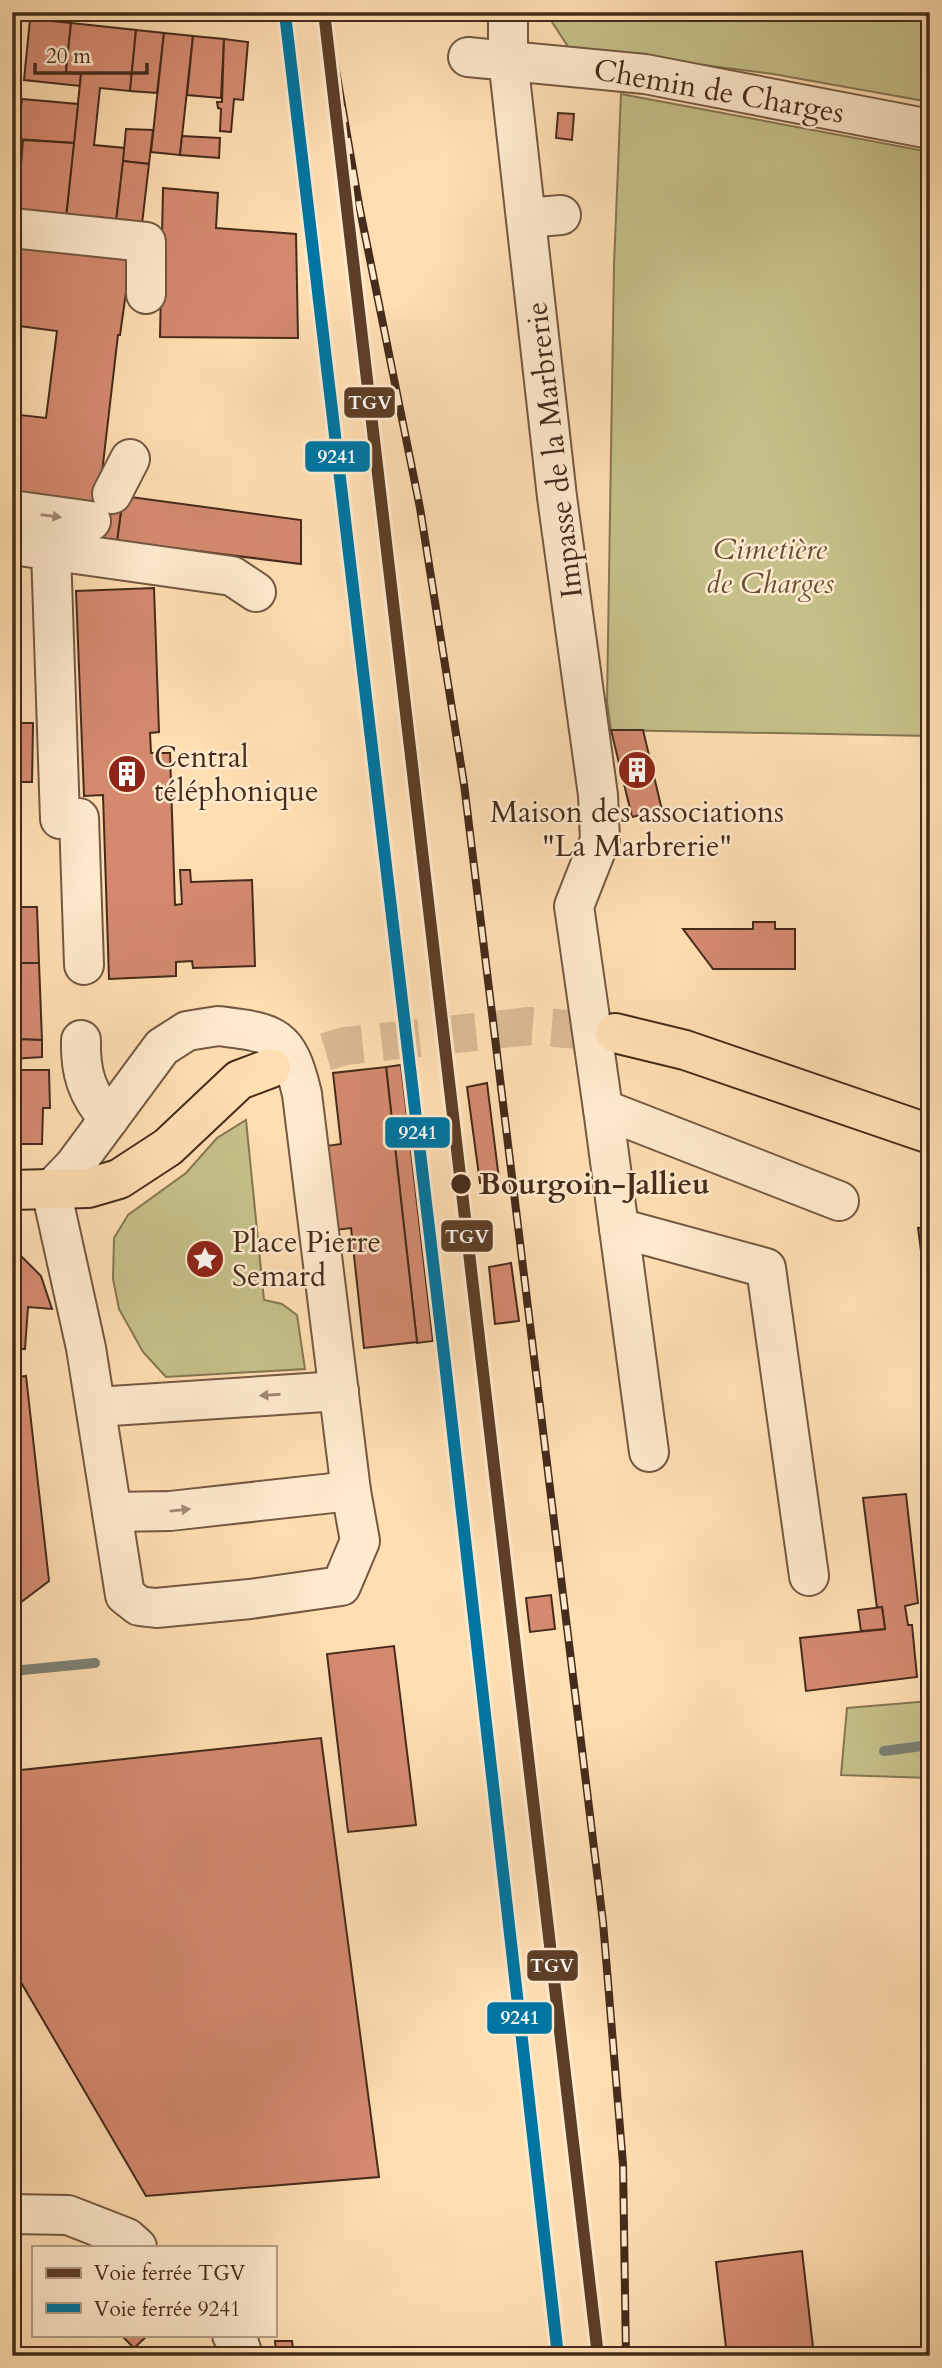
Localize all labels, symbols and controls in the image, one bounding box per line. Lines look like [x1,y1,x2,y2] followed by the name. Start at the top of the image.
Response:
[35,32,147,76] scale bar
[46,42,91,71] text: 20 m
[591,49,847,134] street label: Chemin de Charges
[516,299,593,601] street label: Impasse de la Marbrerie
[343,386,396,419] line badge: TGV
[348,390,392,416] text: TGV
[304,440,371,473] line badge: 9241
[318,444,356,470] text: 9241
[41,511,63,522] one-way arrow
[706,529,834,604] park label: Cimetière de Charges
[154,737,319,812] place label: Central téléphonique
[616,749,658,791] building icon: Maison des associations "La Marbrerie"
[106,753,148,795] building icon: Central téléphonique
[490,792,784,867] place label: Maison des associations "La Marbrerie"
[384,1116,451,1149] line badge: 9241
[399,1120,437,1146] text: 9241
[479,1164,710,1205] place label: Bourgoin-Jallieu
[449,1172,473,1196] marker: Bourgoin-Jallieu
[440,1219,494,1253] line badge: TGV
[232,1222,381,1297] place label: Place Pierre Semard
[445,1224,489,1250] text: TGV
[184,1238,226,1280] place icon: Place Pierre Semard
[259,1390,281,1401] one-way arrow
[170,1504,192,1515] one-way arrow
[526,1949,579,1982] line badge: TGV
[530,1953,574,1979] text: TGV
[486,2001,553,2035] line badge: 9241
[501,2005,539,2031] text: 9241
[32,2246,276,2336] legend
[94,2259,246,2288] text: Voie ferrée TGV
[94,2295,241,2324] text: Voie ferrée 9241

